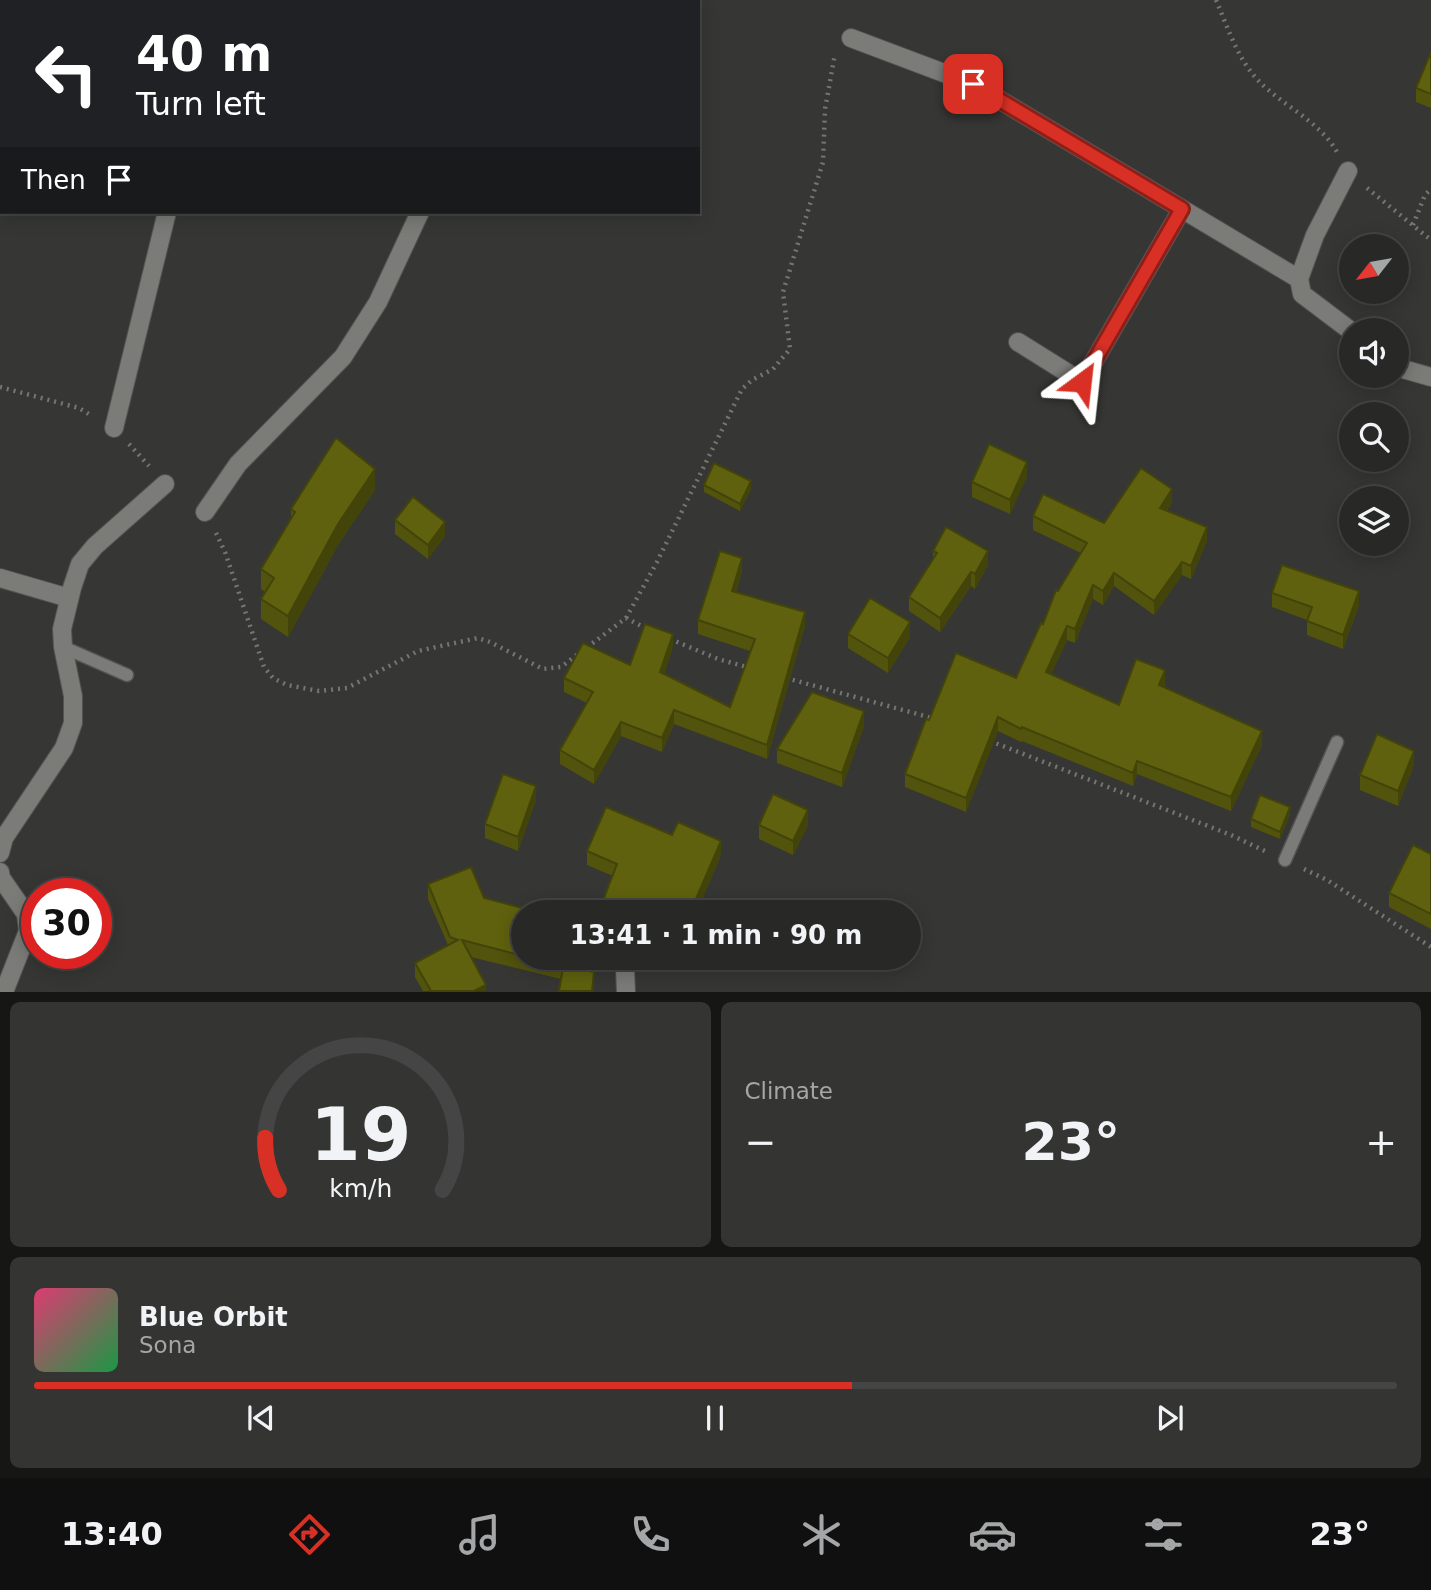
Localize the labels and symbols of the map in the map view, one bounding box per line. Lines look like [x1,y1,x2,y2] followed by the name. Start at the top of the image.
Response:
[943,54,1003,114] pin
[1339,234,1409,304] north arrow
[1045,345,1119,419] position arrow
[21,878,112,969] speed limit sign: 30

